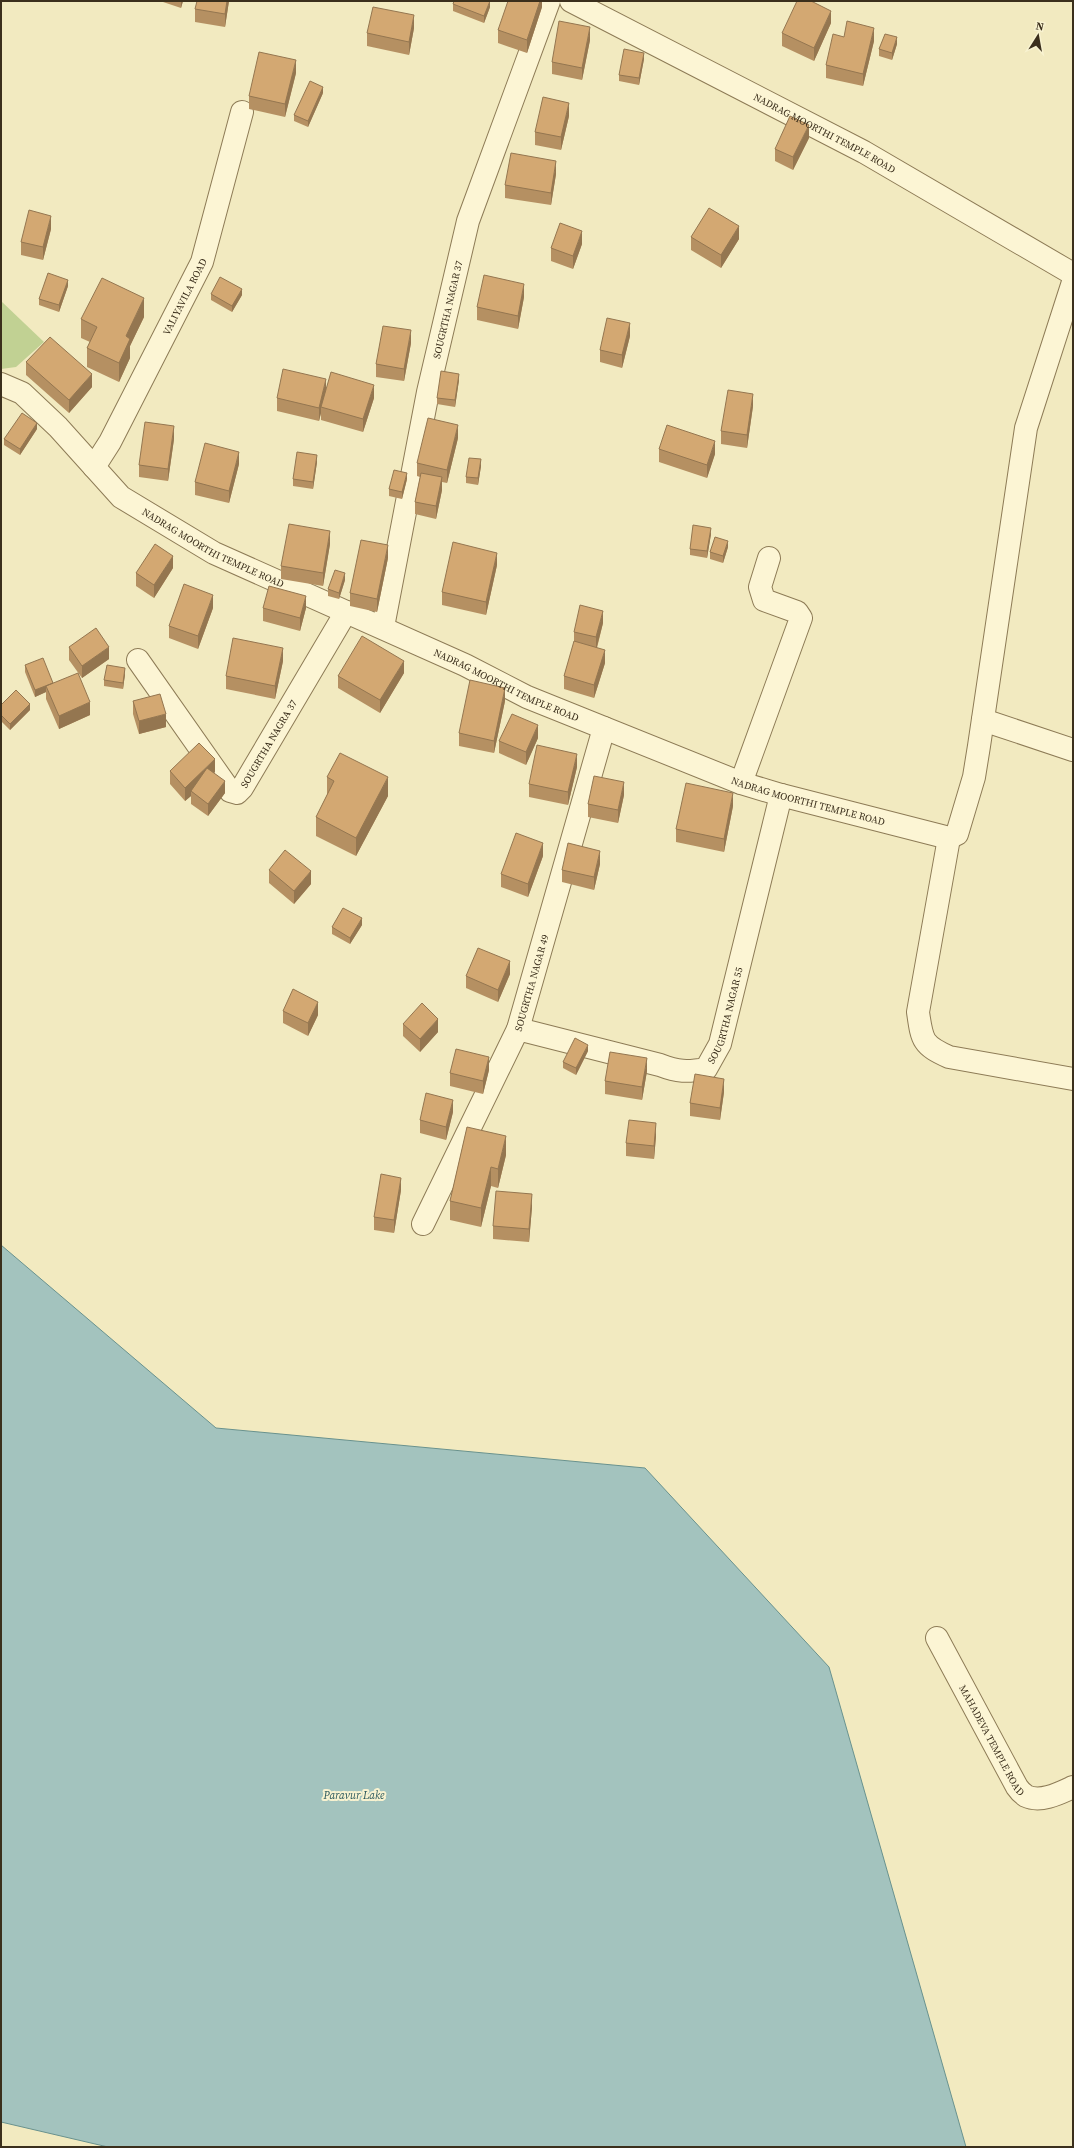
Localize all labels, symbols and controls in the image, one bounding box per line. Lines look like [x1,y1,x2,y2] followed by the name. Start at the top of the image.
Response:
[1018,16,1058,56] north arrow
[1034,19,1045,35] text: N
[752,90,898,176] street label: NADRAG MOORTHI TEMPLE ROAD
[159,256,209,337] street label: VALIYAVILA ROAD
[430,259,465,360] street label: SOUGRTHA NAGAR 37
[140,505,286,590] street label: NADRAG MOORTHI TEMPLE ROAD
[432,645,581,724] street label: NADRAG MOORTHI TEMPLE ROAD
[237,697,299,790] street label: SOUGRTHA NAGRA 37
[729,773,887,828] street label: NADRAG MOORTHI TEMPLE ROAD
[511,933,551,1033] street label: SOUGRTHA NAGAR 49
[704,966,745,1066] street label: SOUGRTHA NAGAR 55
[957,1682,1028,1798] street label: MAHADEVA TEMPLE ROAD
[322,1788,385,1803] water label: Paravur Lake

